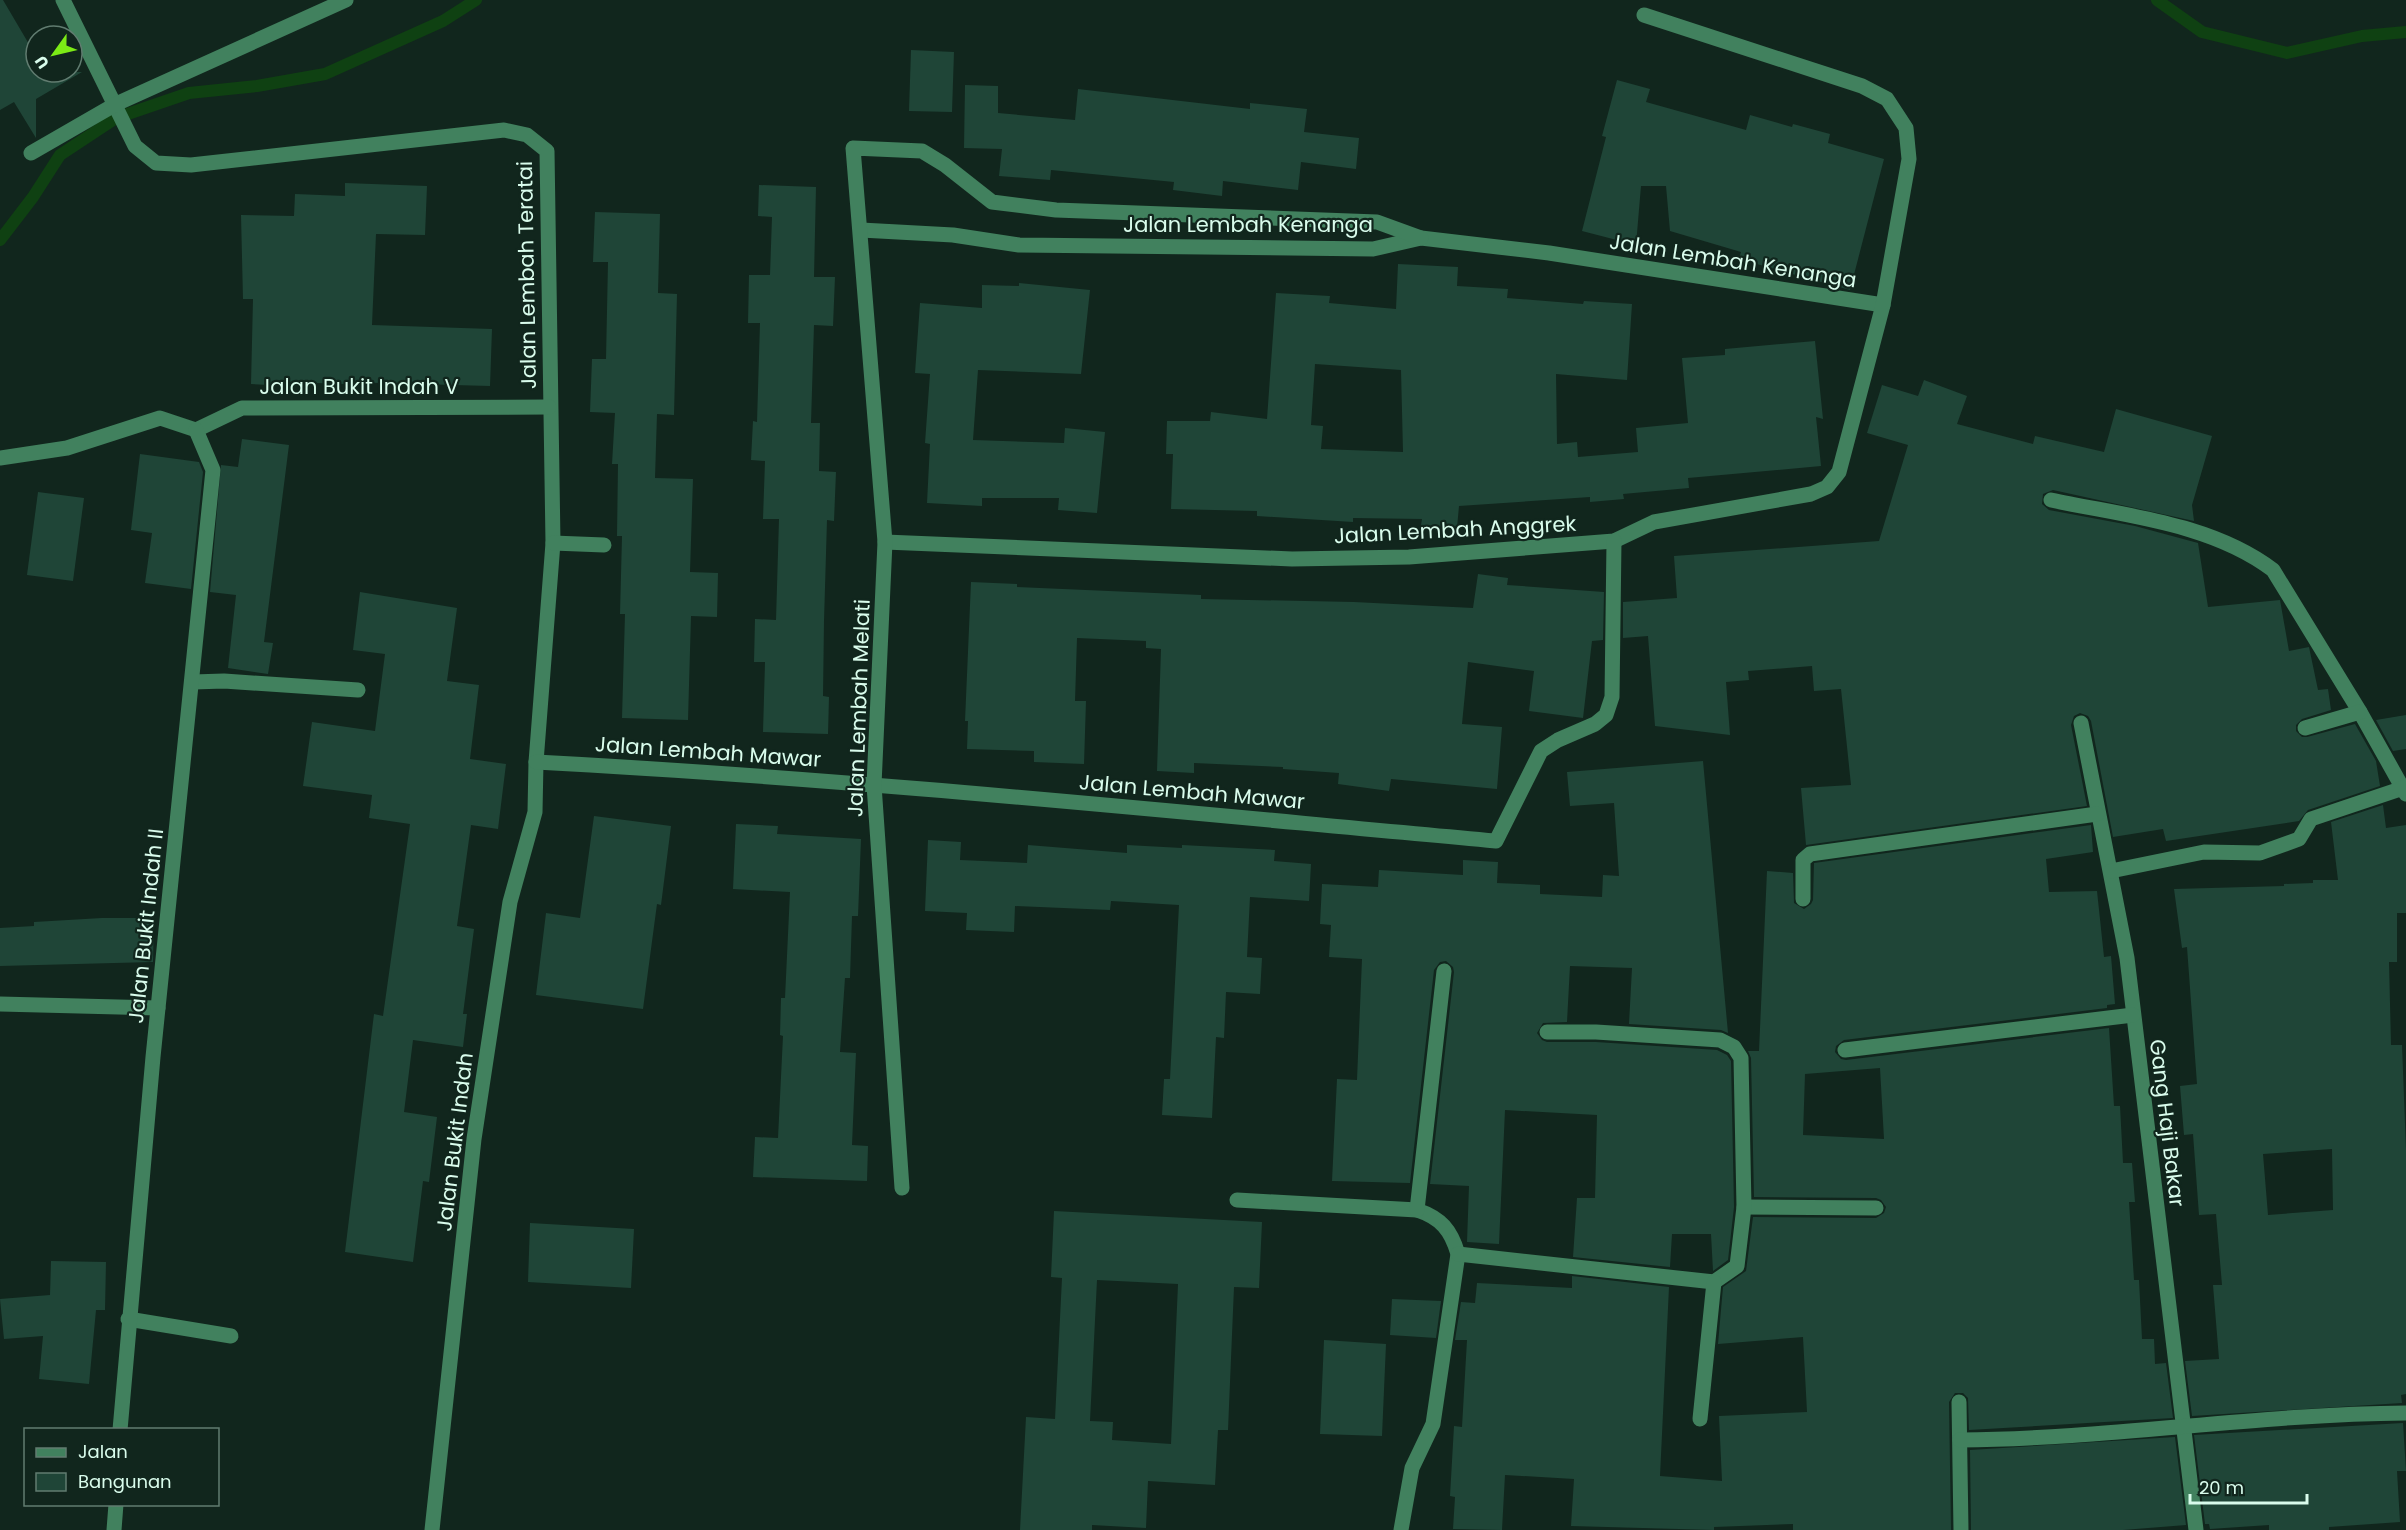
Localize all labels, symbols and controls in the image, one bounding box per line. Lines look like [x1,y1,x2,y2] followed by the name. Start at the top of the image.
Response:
[24,24,84,84] north arrow
[29,51,55,73] text: U
[510,161,543,389] street label: Jalan Lembah Teratai
[1123,210,1373,239] street label: Jalan Lembah Kenanga
[1607,227,1859,294] street label: Jalan Lembah Kenanga
[259,372,459,401] street label: Jalan Bukit Indah V
[1333,509,1577,550] street label: Jalan Lembah Anggrek
[840,598,877,818] street label: Jalan Lembah Melati
[594,729,822,774] street label: Jalan Lembah Mawar
[1078,767,1306,816] street label: Jalan Lembah Mawar
[121,827,170,1025] street label: Jalan Bukit Indah II
[2143,1038,2192,1208] street label: Gang Haji Bakar
[429,1051,480,1233] street label: Jalan Bukit Indah
[24,1428,219,1506] legend
[78,1439,128,1464] text: Jalan
[2190,1467,2307,1505] scale bar
[78,1469,172,1494] text: Bangunan
[2199,1475,2244,1500] text: 20 m

